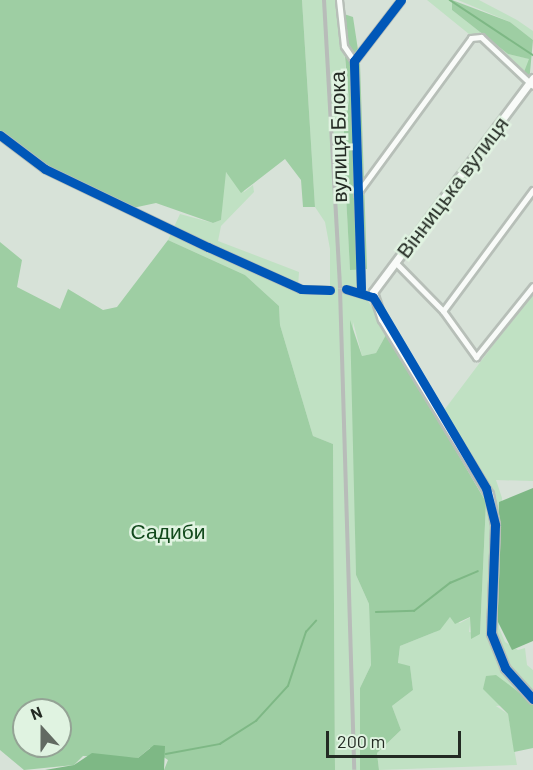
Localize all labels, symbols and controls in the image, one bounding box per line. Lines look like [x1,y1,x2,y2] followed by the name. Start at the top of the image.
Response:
[324,71,352,203] street label: вулиця Блока
[391,111,513,263] street label: Вінницька вулиця
[131,518,205,544] park label: Садиби
[12,698,72,758] north arrow
[28,702,44,723] text: N
[329,719,464,757] scale bar
[337,730,385,752] text: 200 m

